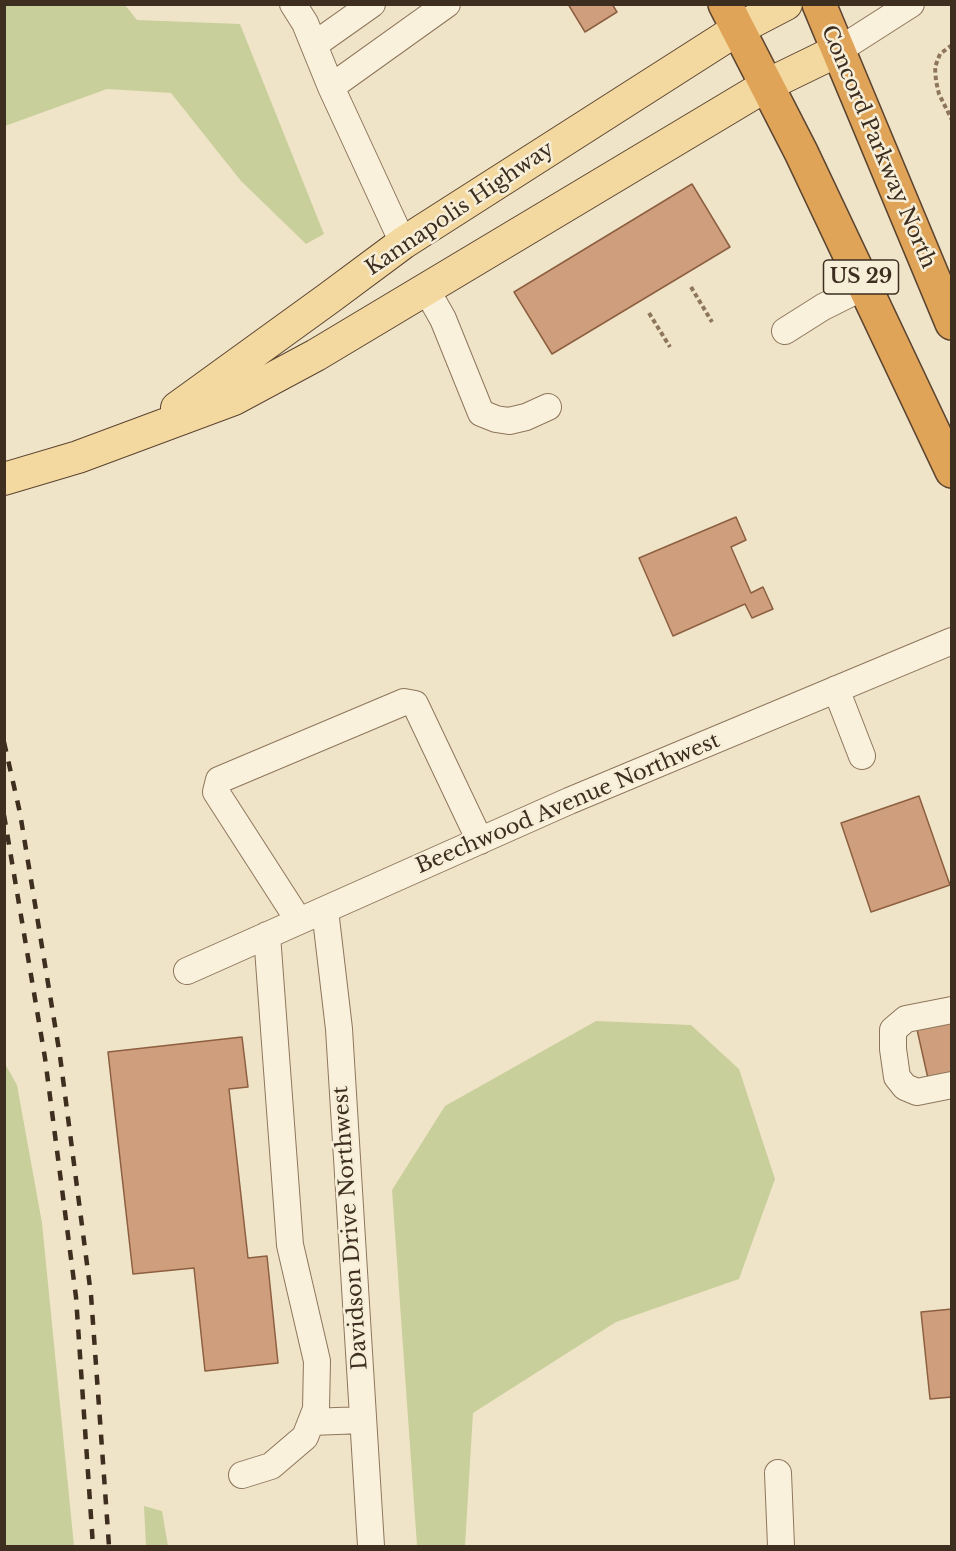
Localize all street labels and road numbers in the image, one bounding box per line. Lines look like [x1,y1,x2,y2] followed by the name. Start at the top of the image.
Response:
[815,22,941,272] street label: Concord Parkway North
[361,137,559,281] street label: Kannapolis Highway
[824,260,898,294] road number: US 29
[412,728,724,880] street label: Beechwood Avenue Northwest
[329,1085,373,1371] street label: Davidson Drive Northwest

